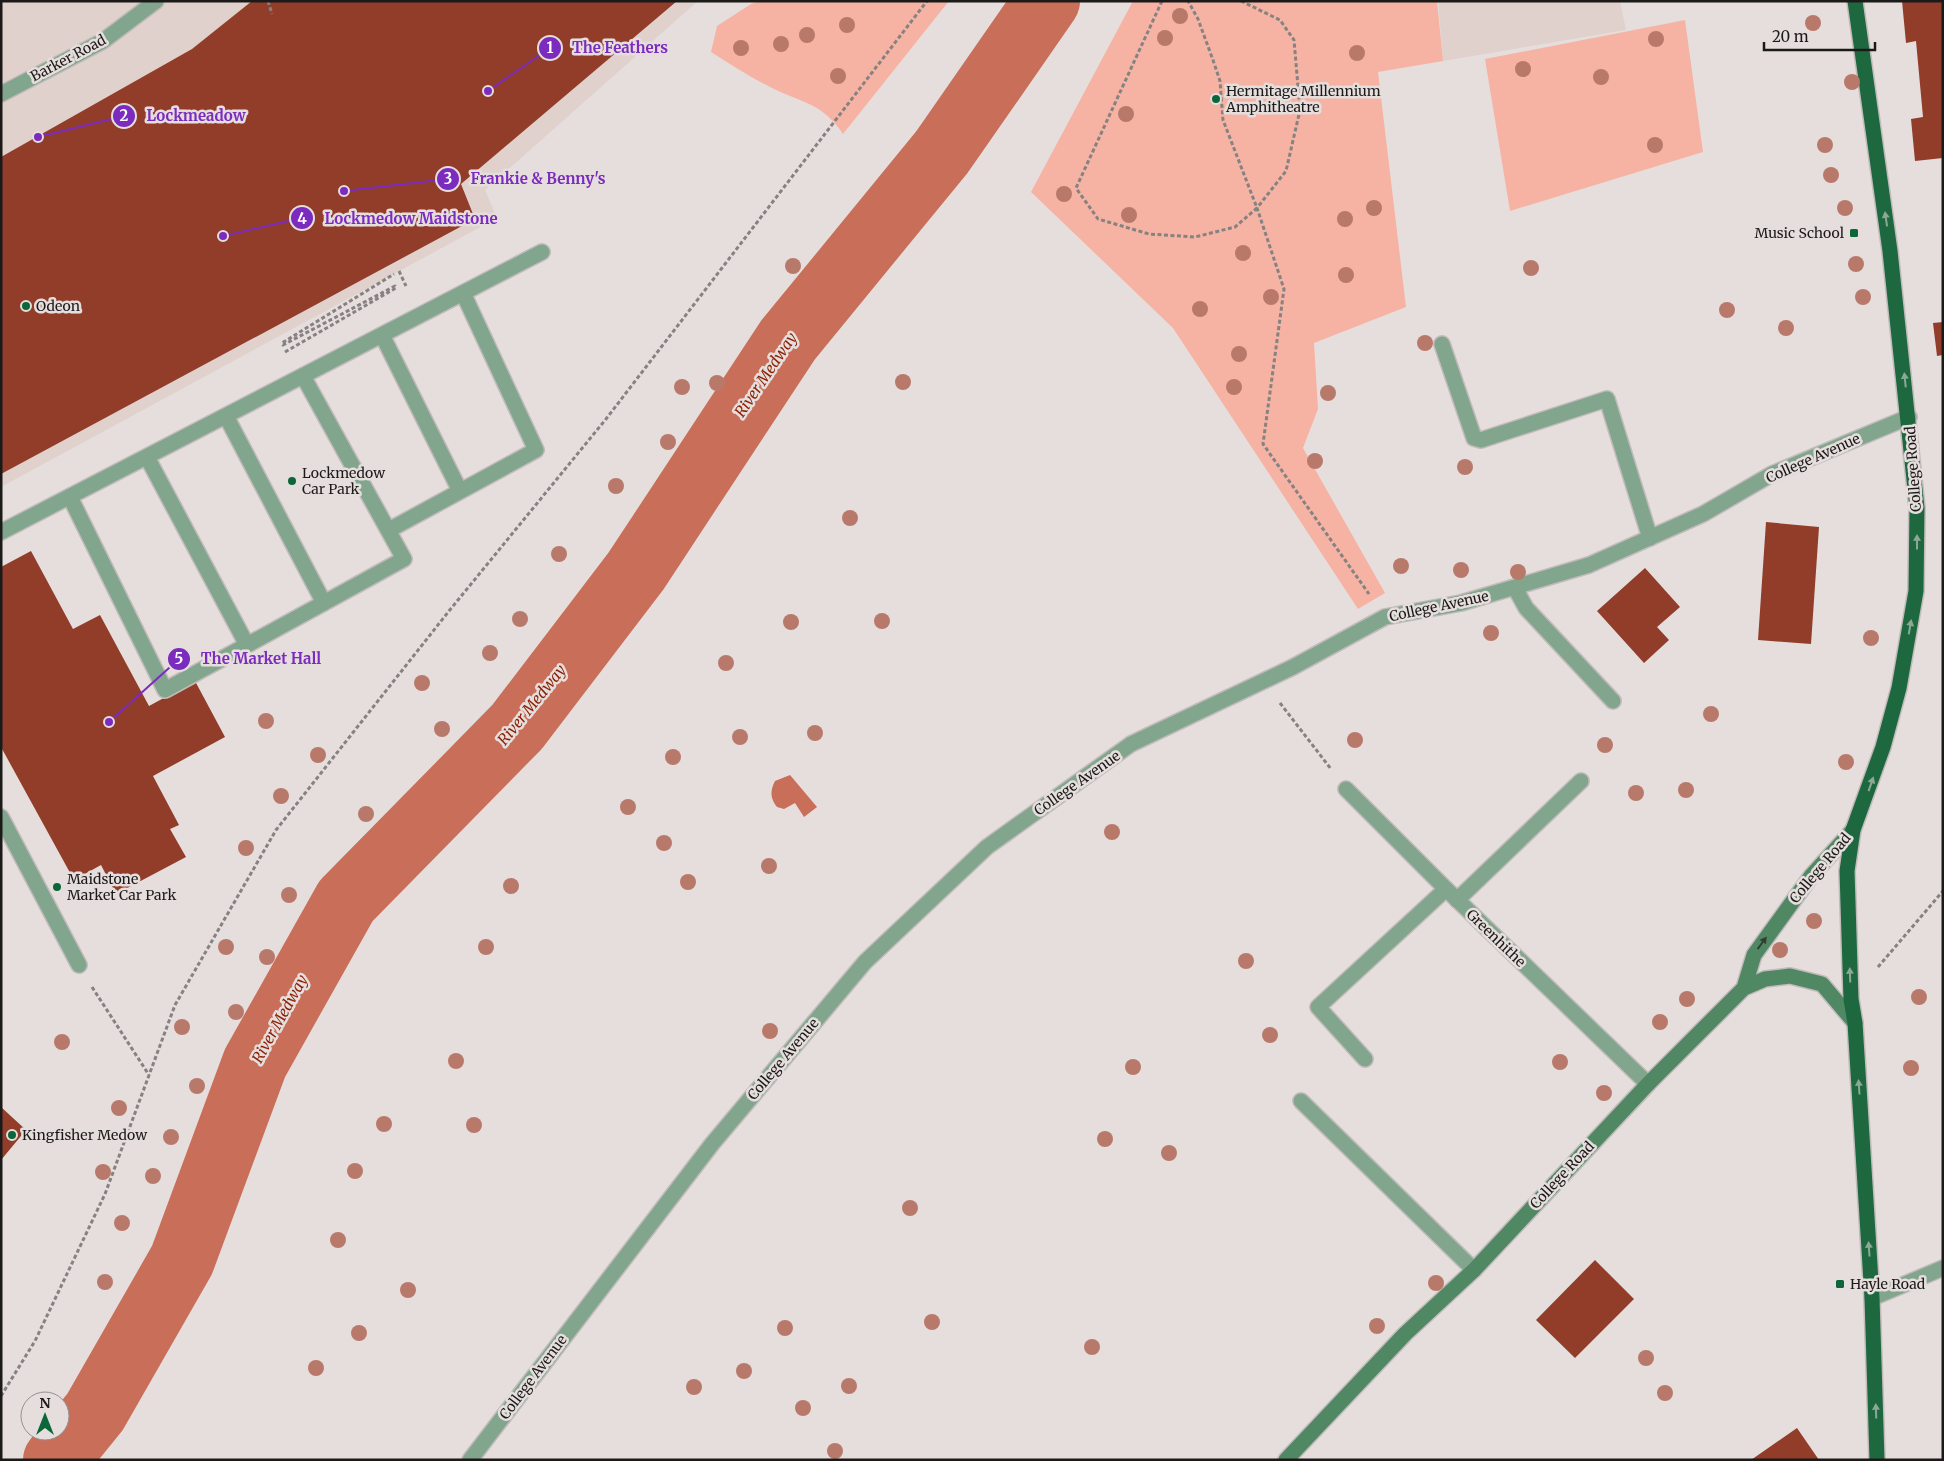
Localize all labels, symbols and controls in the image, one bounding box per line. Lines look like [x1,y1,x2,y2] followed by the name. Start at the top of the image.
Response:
[1764,20,1875,52] scale bar
[1772,27,1809,46] text: 20 m
[27,30,109,85] street label: Barker Road
[537,33,679,63] callout: The Feathers
[547,38,554,57] text: 1
[572,38,668,57] text: The Feathers
[1225,82,1381,116] place label: Hermitage Millennium Amphitheatre
[1210,93,1222,105] marker: Hermitage Millennium Amphitheatre
[111,101,256,131] callout: Lockmeadow
[120,106,129,125] text: 2
[146,106,247,125] text: Lockmeadow
[435,164,616,194] callout: Frankie & Benny's
[444,169,452,188] text: 3
[470,169,606,188] text: Frankie & Benny's
[290,203,508,233] callout: Lockmedow Maidstone
[297,209,307,228] text: 4
[324,209,498,228] text: Lockmedow Maidstone
[1882,210,1890,226] one-way arrow
[1755,224,1845,242] place label: Music School
[1848,227,1860,239] marker: Music School
[36,297,80,315] place label: Odeon
[20,300,32,312] marker: Odeon
[730,329,801,421] water label: River Medway
[1901,372,1909,388] one-way arrow
[1901,425,1925,513] street label: College Road
[1763,429,1863,487] street label: College Avenue
[302,464,385,498] place label: Lockmedow Car Park
[286,475,298,487] marker: Lockmedow Car Park
[1913,534,1921,550] one-way arrow
[1388,587,1490,625] street label: College Avenue
[1906,618,1914,634] one-way arrow
[166,644,332,674] callout: The Market Hall
[175,649,183,668] text: 5
[201,649,321,668] text: The Market Hall
[493,661,570,749] water label: River Medway
[1030,747,1124,819] street label: College Avenue
[1867,777,1875,792] one-way arrow
[1785,829,1855,907] street label: College Road
[67,870,177,904] place label: Maidstone Market Car Park
[51,881,63,893] marker: Maidstone Market Car Park
[1463,905,1529,971] street label: Greenhithe
[1757,936,1767,950] one-way arrow
[1845,967,1853,983] one-way arrow
[248,971,312,1066] water label: River Medway
[744,1014,822,1104] street label: College Avenue
[1854,1078,1862,1094] one-way arrow
[22,1126,147,1144] place label: Kingfisher Medow
[6,1129,18,1141] marker: Kingfisher Medow
[1526,1137,1598,1213] street label: College Road
[1865,1240,1873,1256] one-way arrow
[1850,1275,1926,1293] place label: Hayle Road
[1834,1278,1846,1290] marker: Hayle Road
[495,1331,571,1423] street label: College Avenue
[20,1391,70,1441] north arrow
[39,1394,51,1412] text: N
[1871,1403,1879,1419] one-way arrow

